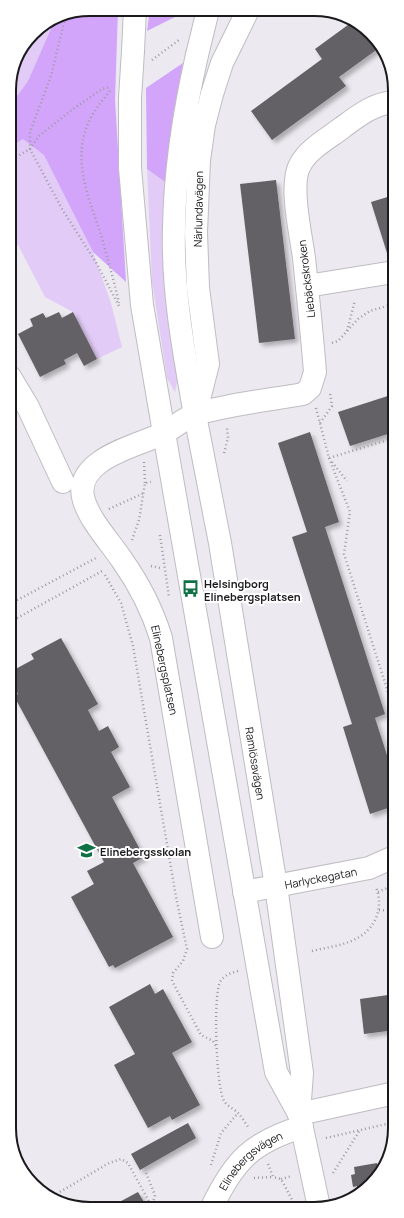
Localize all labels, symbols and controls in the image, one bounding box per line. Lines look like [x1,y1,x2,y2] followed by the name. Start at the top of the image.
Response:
[190,171,206,247] street label: Närlundavägen
[294,239,318,319] street label: Liebäckskroken
[204,576,301,604] place label: Helsingborg Elinebergsplatsen
[181,579,201,599] bus stop icon: Helsingborg Elinebergsplatsen
[148,624,182,716] street label: Elinebergsplatsen
[243,726,269,801] street label: Ramlösavägen
[77,841,97,861] school or university icon: Elinebergsskolan
[100,844,191,859] place label: Elinebergsskolan
[283,863,358,892] street label: Harlyckegatan
[215,1127,285,1193] street label: Elinebergsvägen

